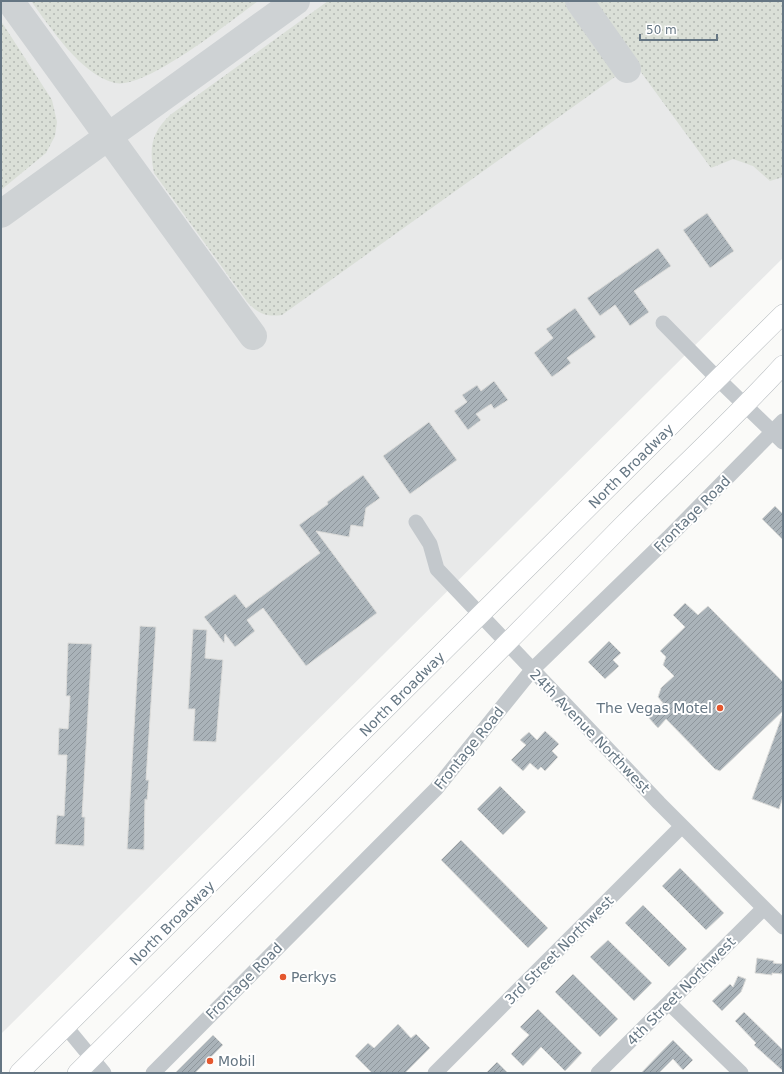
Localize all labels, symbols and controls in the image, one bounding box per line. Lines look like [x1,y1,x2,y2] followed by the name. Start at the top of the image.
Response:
[640,16,717,42] scale bar
[646,23,677,37] text: 50 m
[585,420,677,512] street label: North Broadway
[651,473,733,555] street label: Frontage Road
[356,648,448,740] street label: North Broadway
[527,666,653,796] street label: 24th Avenue Northwest
[596,700,712,716] place label: The Vegas Motel
[715,703,725,713] marker: The Vegas Motel
[431,704,507,792] street label: Frontage Road
[126,877,218,969] street label: North Broadway
[501,892,617,1008] street label: 3rd Street Northwest
[623,933,739,1049] street label: 4th Street Northwest
[203,940,285,1022] street label: Frontage Road
[291,969,337,985] place label: Perkys
[278,972,288,982] marker: Perkys
[218,1053,255,1069] place label: Mobil
[205,1056,215,1066] marker: Mobil

